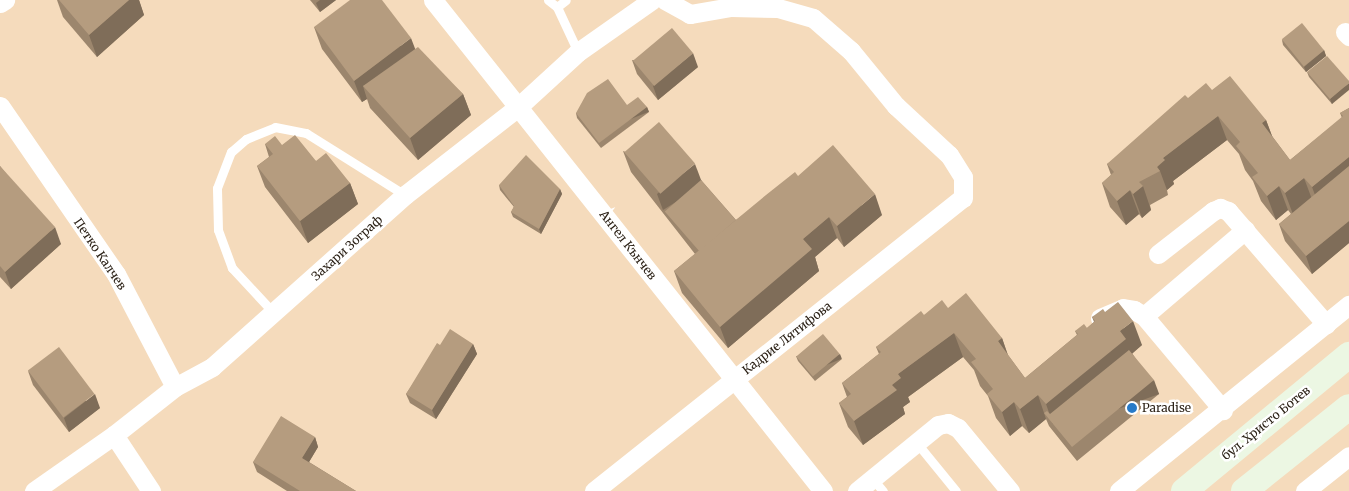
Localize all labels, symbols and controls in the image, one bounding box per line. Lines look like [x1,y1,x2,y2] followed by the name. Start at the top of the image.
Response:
[596,207,660,283] street label: Ангел Кънчев
[309,212,385,284] street label: Захари Зограф
[71,216,129,292] street label: Петко Калчев
[739,299,835,377] street label: Кадрие Лятифова
[1219,383,1313,463] street label: бул. Христо Ботев
[1142,401,1191,415] place label: Paradise
[1126,402,1138,414] marker: Paradise

